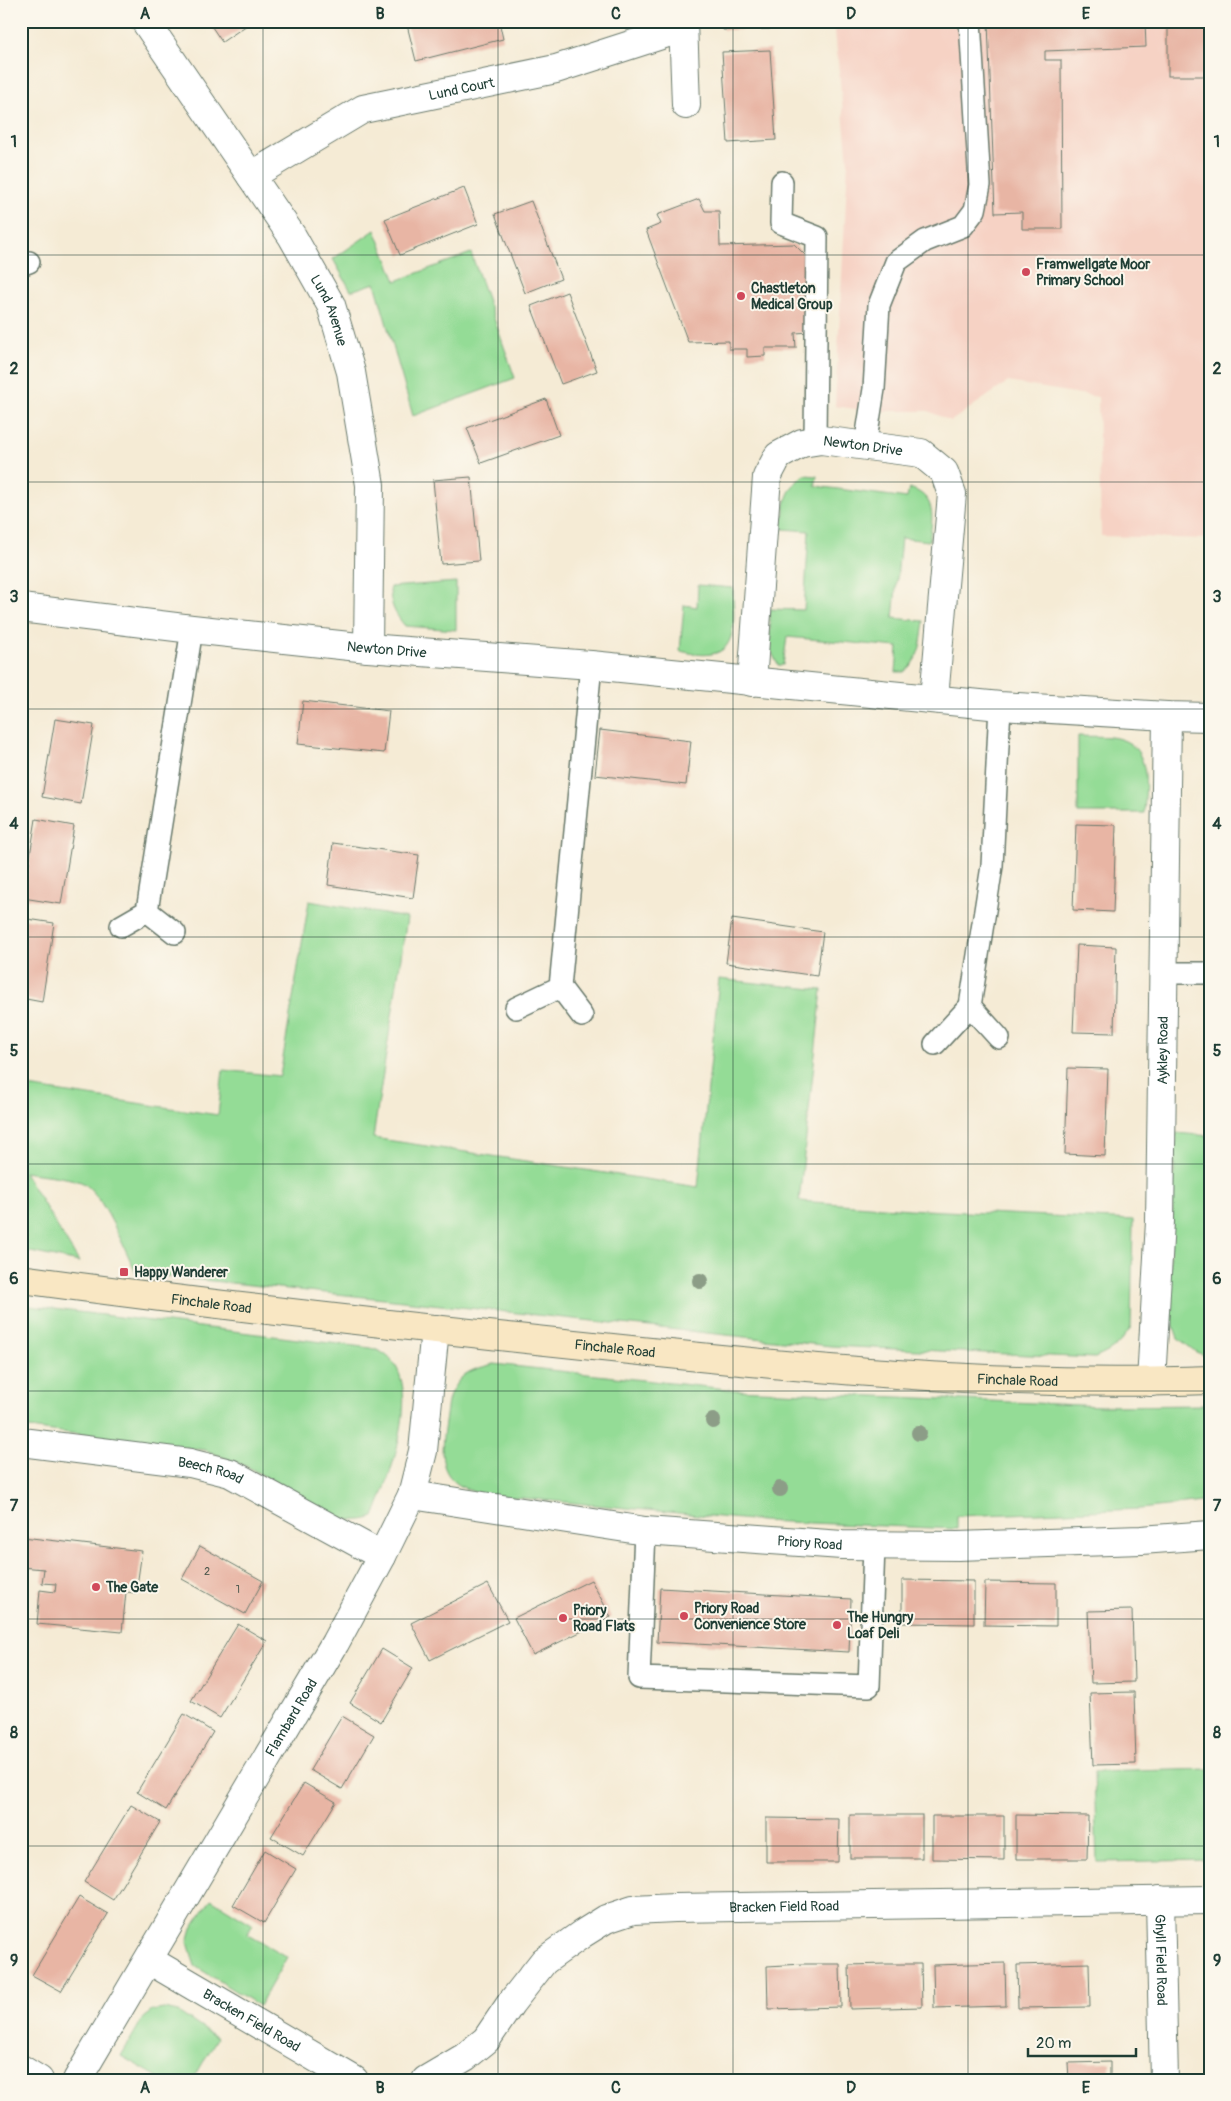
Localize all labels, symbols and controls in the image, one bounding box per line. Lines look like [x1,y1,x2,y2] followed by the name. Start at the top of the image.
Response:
[140,4,151,24] text: A
[375,4,385,24] text: B
[611,4,621,24] text: C
[846,4,856,24] text: D
[1082,4,1091,24] text: E
[427,74,496,104] street label: Lund Court
[11,132,17,152] text: 1
[1214,132,1220,152] text: 1
[1036,256,1151,289] place label: Framwellgate Moor Primary School
[1020,266,1032,278] marker: Framwellgate Moor Primary School
[307,272,351,348] street label: Lund Avenue
[751,280,833,313] place label: Chastleton Medical Group
[735,290,747,302] marker: Chastleton Medical Group
[10,359,19,379] text: 2
[1213,359,1222,379] text: 2
[822,432,904,460] street label: Newton Drive
[10,587,19,607] text: 3
[1213,587,1222,607] text: 3
[346,638,427,661] street label: Newton Drive
[9,814,19,834] text: 4
[1212,814,1222,834] text: 4
[1154,1016,1172,1085] street label: Aykley Road
[10,1041,19,1061] text: 5
[1213,1041,1222,1061] text: 5
[134,1264,229,1281] place label: Happy Wanderer
[118,1266,130,1278] marker: Happy Wanderer
[9,1269,19,1289] text: 6
[1212,1269,1222,1289] text: 6
[170,1291,253,1317] street label: Finchale Road
[574,1336,656,1362] street label: Finchale Road
[977,1371,1059,1390] street label: Finchale Road
[177,1454,246,1488] street label: Beech Road
[10,1496,19,1516] text: 7
[1213,1496,1222,1516] text: 7
[776,1532,843,1554] street label: Priory Road
[204,1565,210,1578] house number: 2
[105,1579,159,1596] place label: The Gate
[90,1581,102,1593] marker: The Gate
[236,1583,240,1596] house number: 1
[694,1600,807,1633] place label: Priory Road Convenience Store
[573,1602,636,1635] place label: Priory Road Flats
[846,1609,913,1642] place label: The Hungry Loaf Deli
[678,1610,690,1622] marker: Priory Road Convenience Store
[557,1612,569,1624] marker: Priory Road Flats
[831,1619,843,1631] marker: The Hungry Loaf Deli
[262,1675,321,1760] street label: Flambard Road
[10,1723,18,1743] text: 8
[1213,1723,1221,1743] text: 8
[729,1898,840,1916] street label: Bracken Field Road
[1151,1914,1170,2006] street label: Ghyll Field Road
[10,1951,18,1971] text: 9
[1213,1951,1221,1971] text: 9
[200,1985,303,2056] street label: Bracken Field Road
[1028,2026,1136,2058] scale bar
[1036,2034,1071,2053] text: 20 m
[140,2078,151,2098] text: A
[375,2078,385,2098] text: B
[611,2078,621,2098] text: C
[846,2078,856,2098] text: D
[1082,2078,1091,2098] text: E

